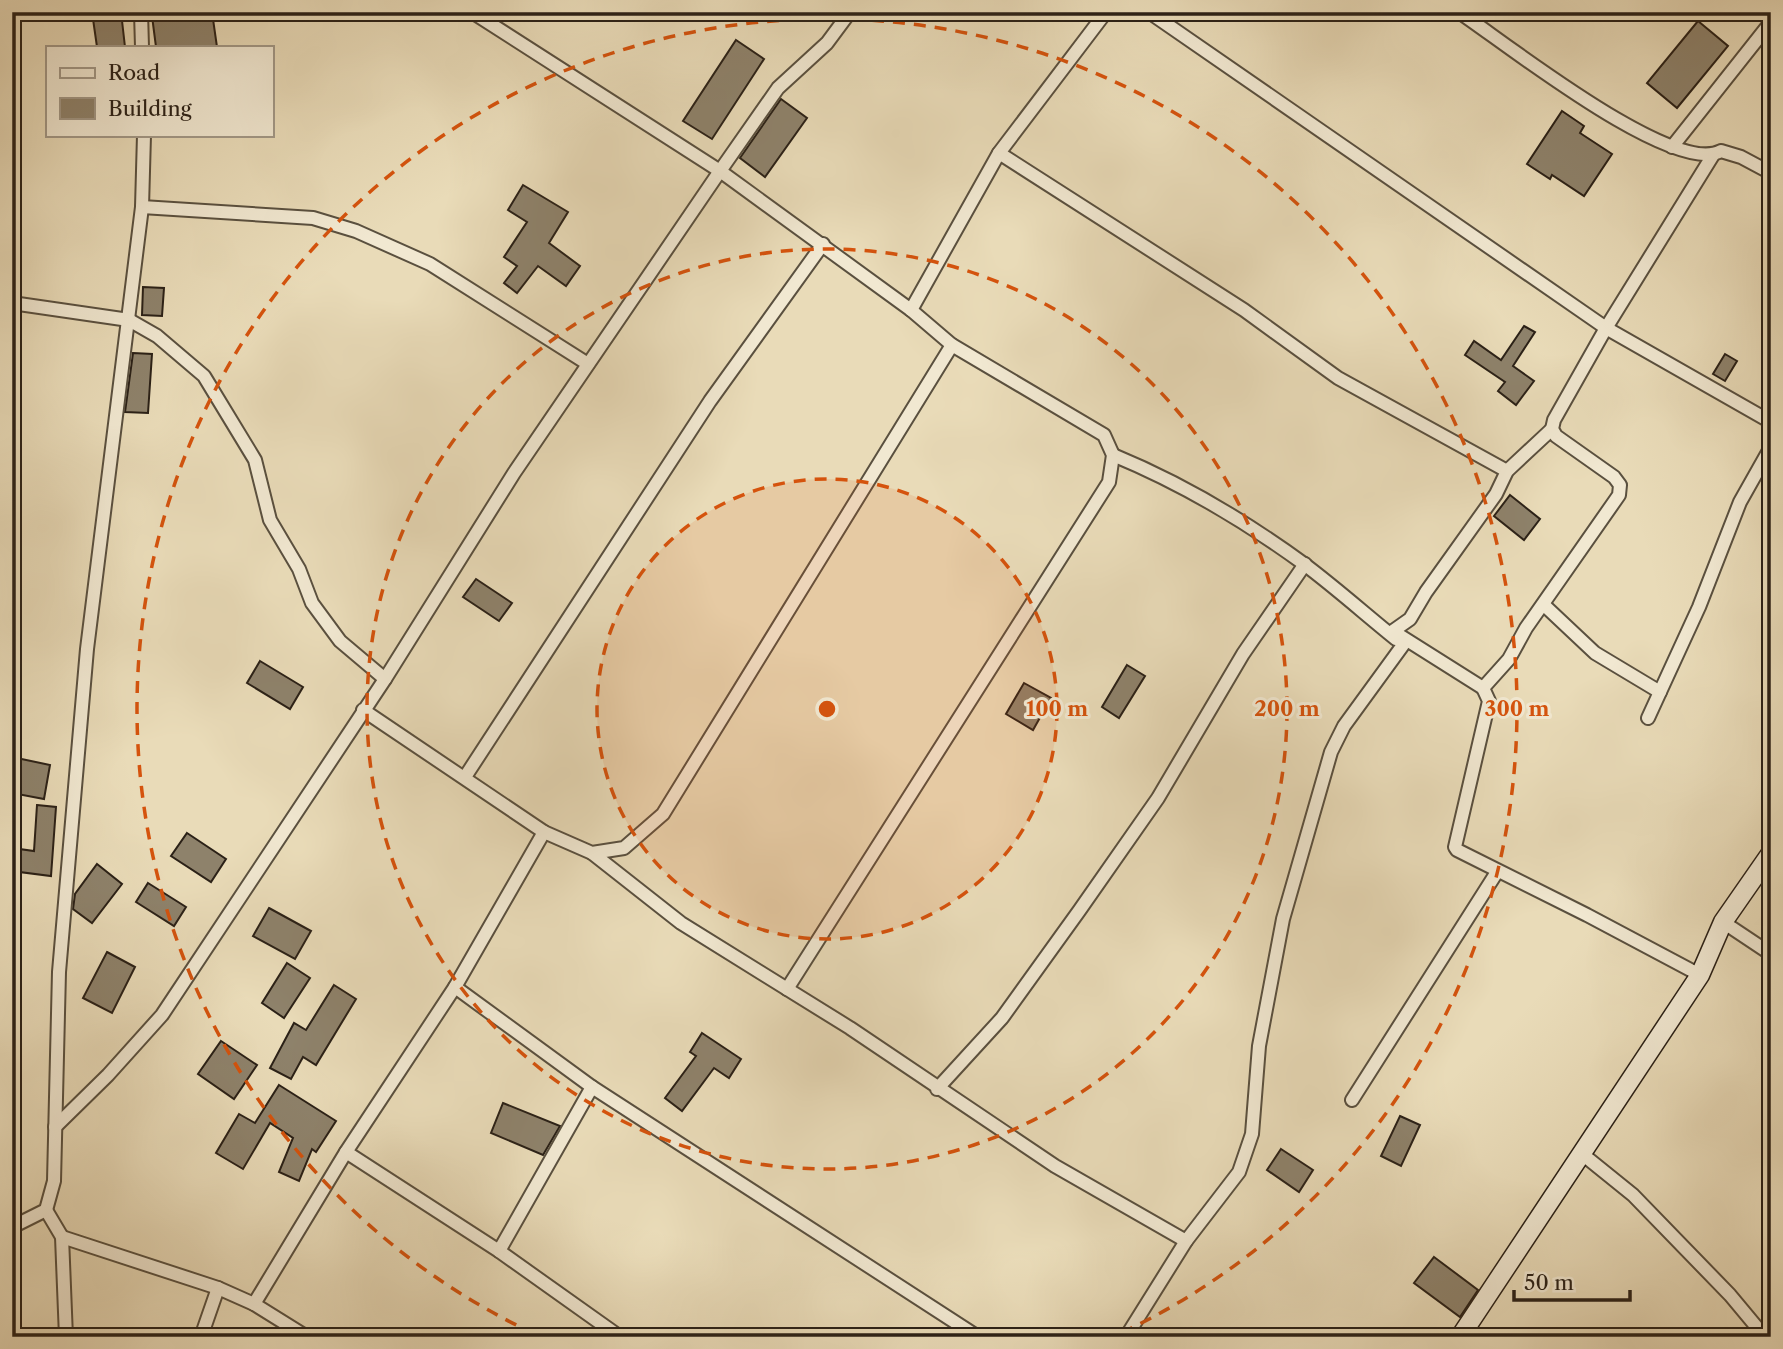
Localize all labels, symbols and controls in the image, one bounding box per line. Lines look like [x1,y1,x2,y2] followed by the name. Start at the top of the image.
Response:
[46,46,273,136] legend
[108,60,160,85] text: Road
[108,96,193,121] text: Building
[1026,696,1088,721] text: 100 m
[1254,696,1320,721] text: 200 m
[1485,696,1549,721] text: 300 m
[815,697,839,721] centre of rings
[1514,1258,1629,1302] scale bar
[1524,1270,1574,1295] text: 50 m

